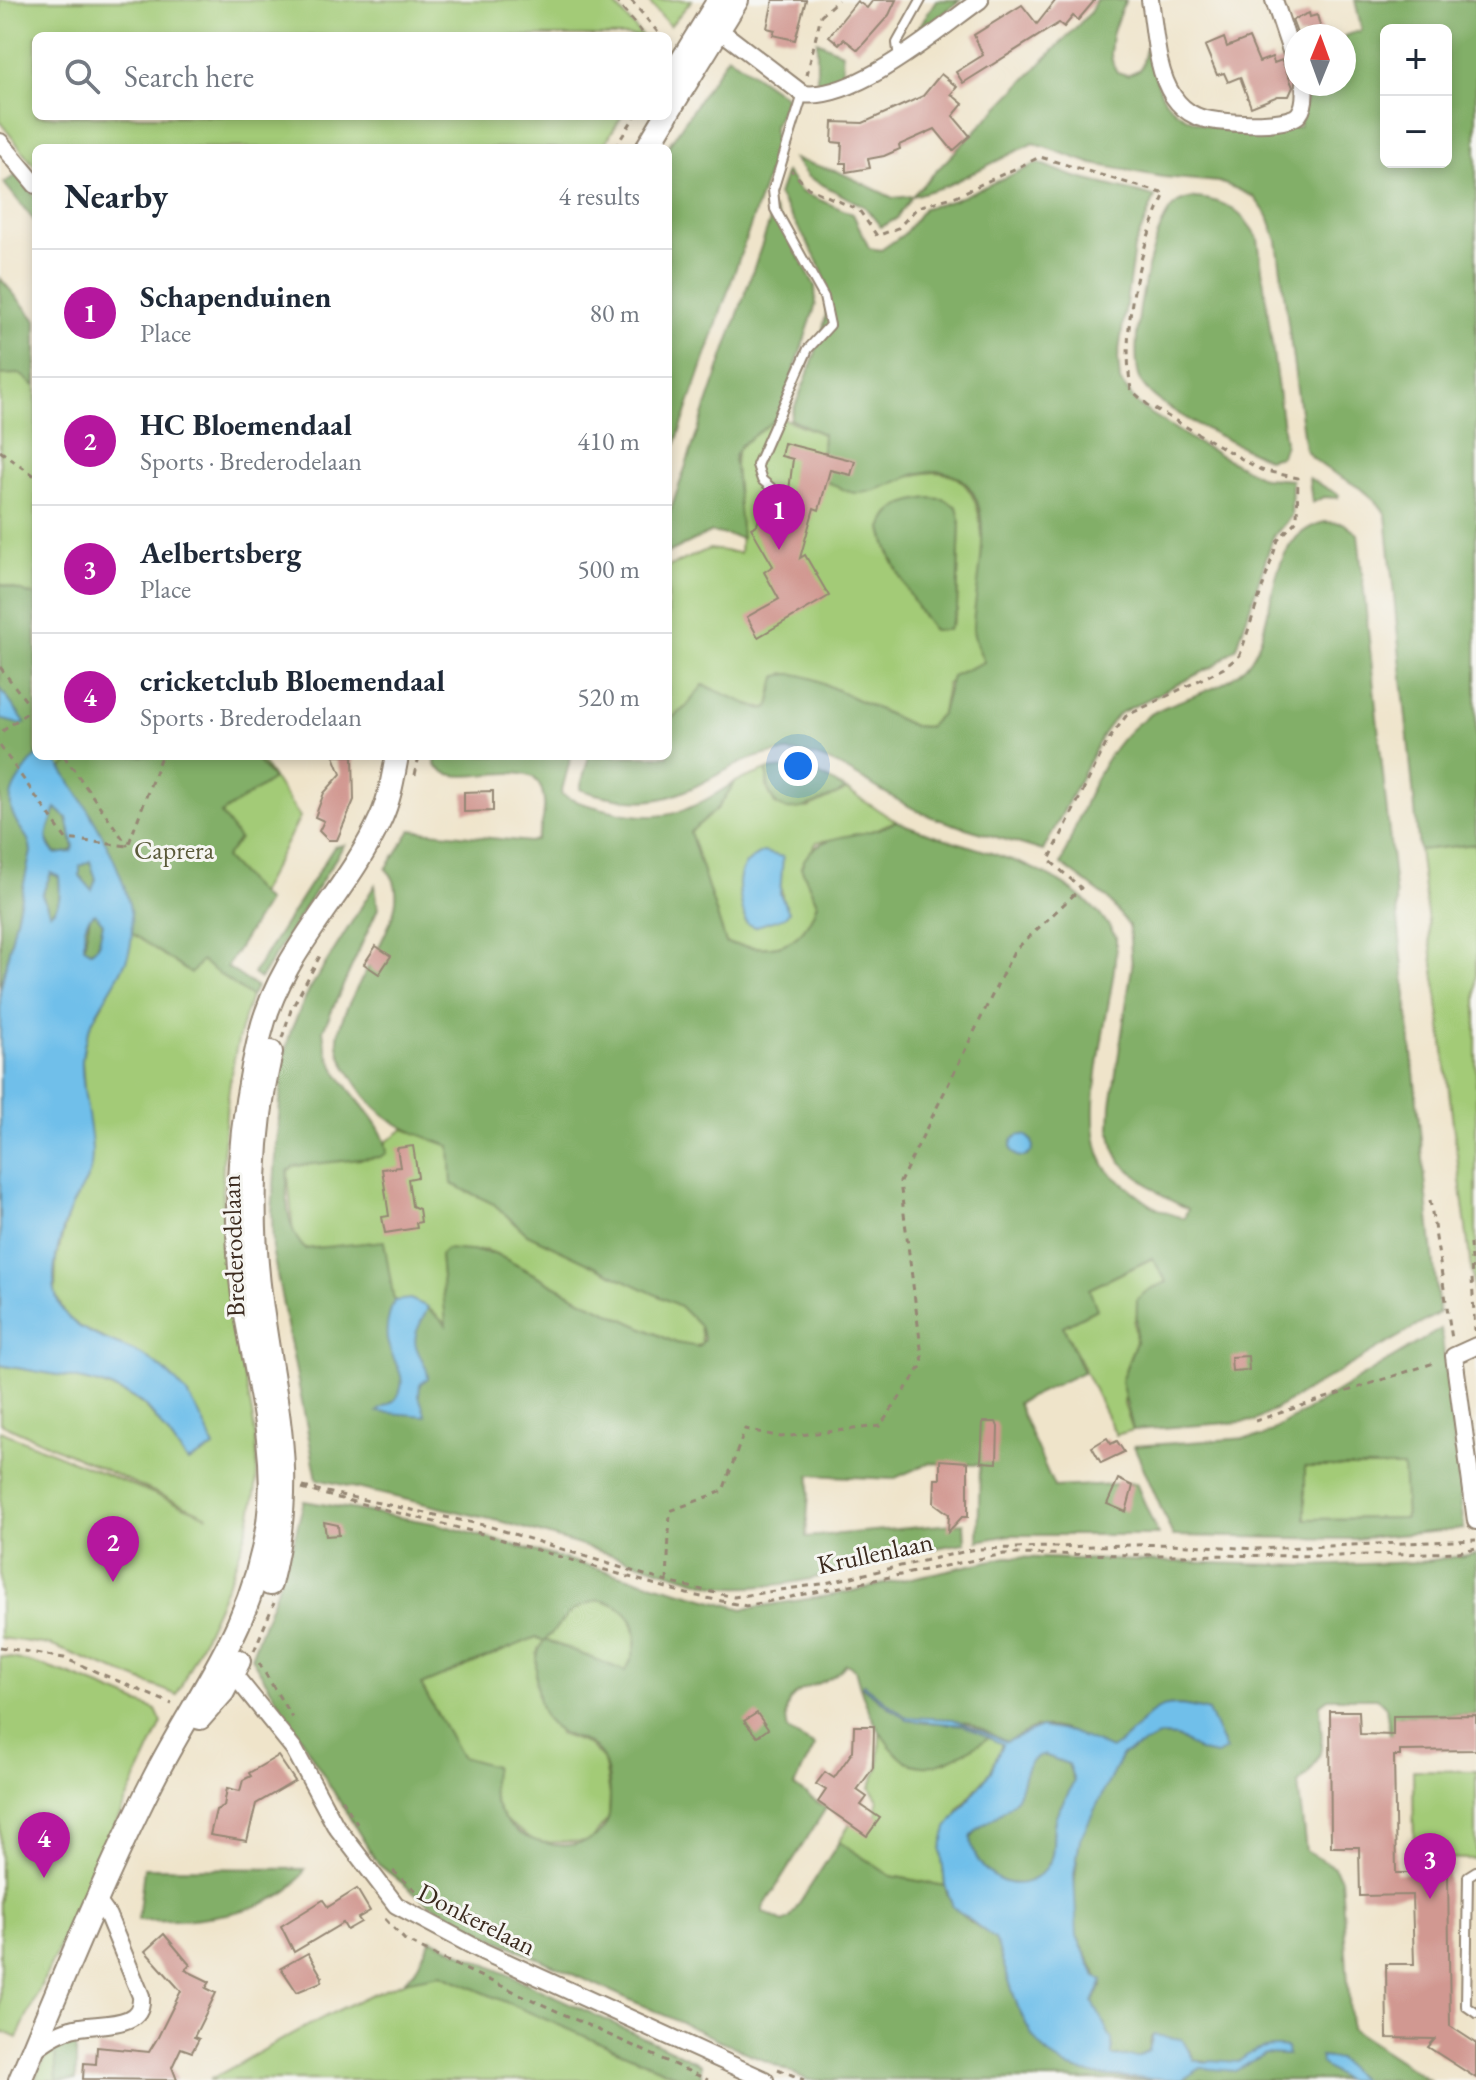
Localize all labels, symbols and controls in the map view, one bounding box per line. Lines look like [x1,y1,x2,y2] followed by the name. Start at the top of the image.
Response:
[1284,24,1356,96] north arrow
[1380,24,1452,168] map controls
[1380,24,1452,96] button: +
[32,32,672,120] search box
[60,54,104,98] icon: search
[124,57,254,96] text: Search here
[1380,96,1452,168] button: −
[64,174,168,218] text: Nearby
[559,179,640,213] text: 4 results
[140,277,331,316] text: Schapenduinen
[83,296,97,330] text: 1
[590,296,640,330] text: 80 m
[140,316,191,350] text: Place
[140,405,352,444] text: HC Bloemendaal
[83,424,97,458] text: 2
[577,424,640,458] text: 410 m
[140,444,362,478] text: Sports · Brederodelaan
[753,484,805,550] pin: 1
[140,533,302,572] text: Aelbertsberg
[83,552,97,586] text: 3
[577,552,640,586] text: 500 m
[140,572,191,606] text: Place
[140,661,445,700] text: cricketclub Bloemendaal
[83,680,97,714] text: 4
[577,680,640,714] text: 520 m
[140,700,362,734] text: Sports · Brederodelaan
[778,746,818,786] your location
[134,833,215,867] park label: Caprera
[214,1174,252,1318] street label: Brederodelaan
[87,1516,139,1582] pin: 2
[814,1524,936,1582] street label: Krullenlaan
[18,1812,70,1878] pin: 4
[1404,1833,1456,1899] pin: 3
[412,1875,542,1963] street label: Donkerelaan

